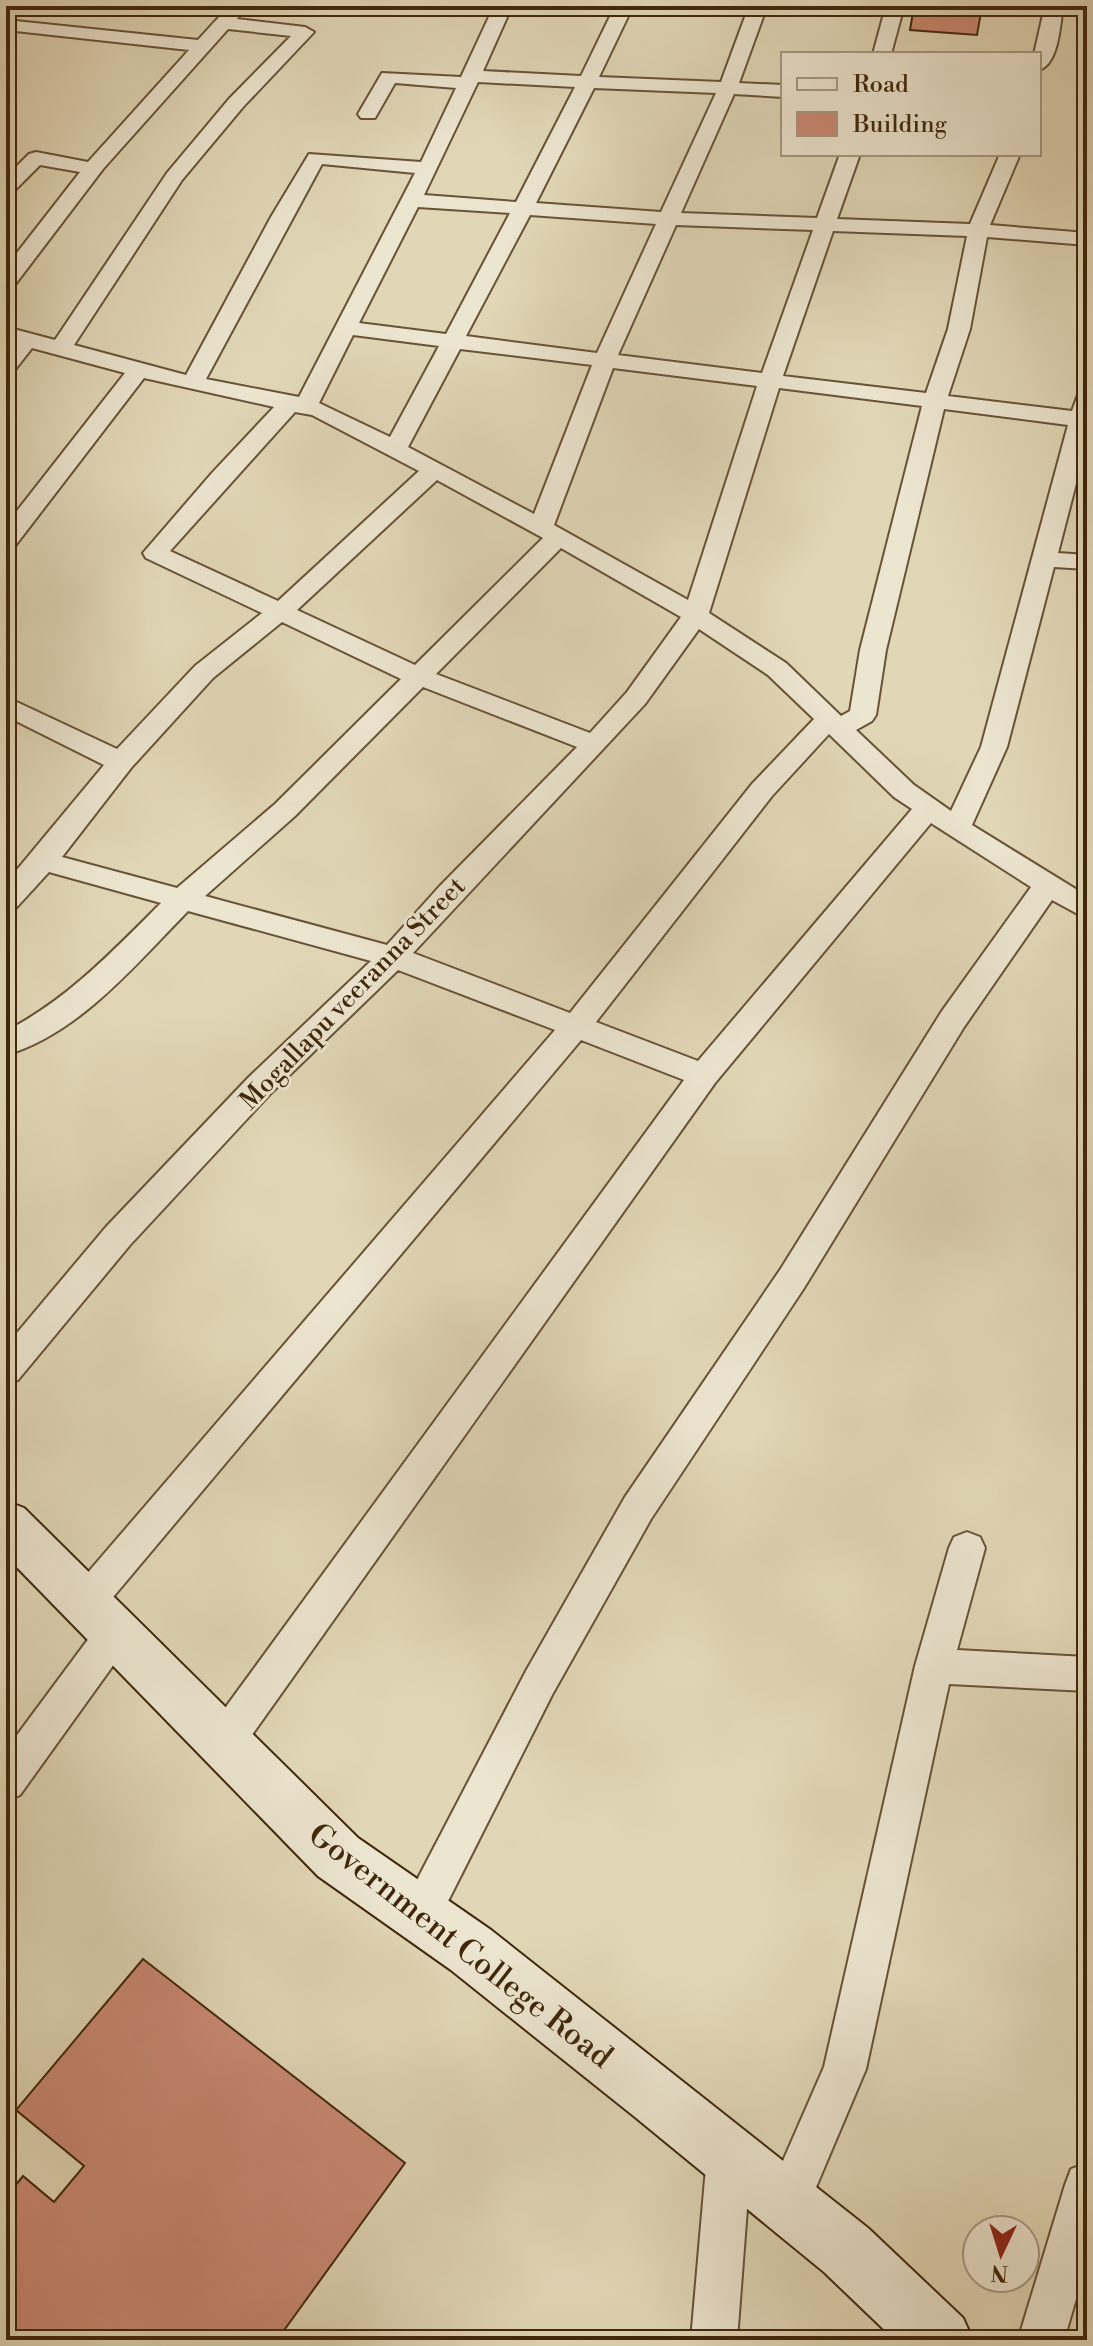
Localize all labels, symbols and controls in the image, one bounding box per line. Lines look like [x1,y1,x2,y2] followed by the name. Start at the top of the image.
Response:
[781,52,1041,156] legend
[853,70,909,100] text: Road
[852,110,947,140] text: Building
[233,871,472,1117] street label: Mogallapu veeranna Street
[300,1814,621,2077] street label: Government College Road
[961,2214,1041,2294] north arrow
[989,2258,1009,2287] text: N

